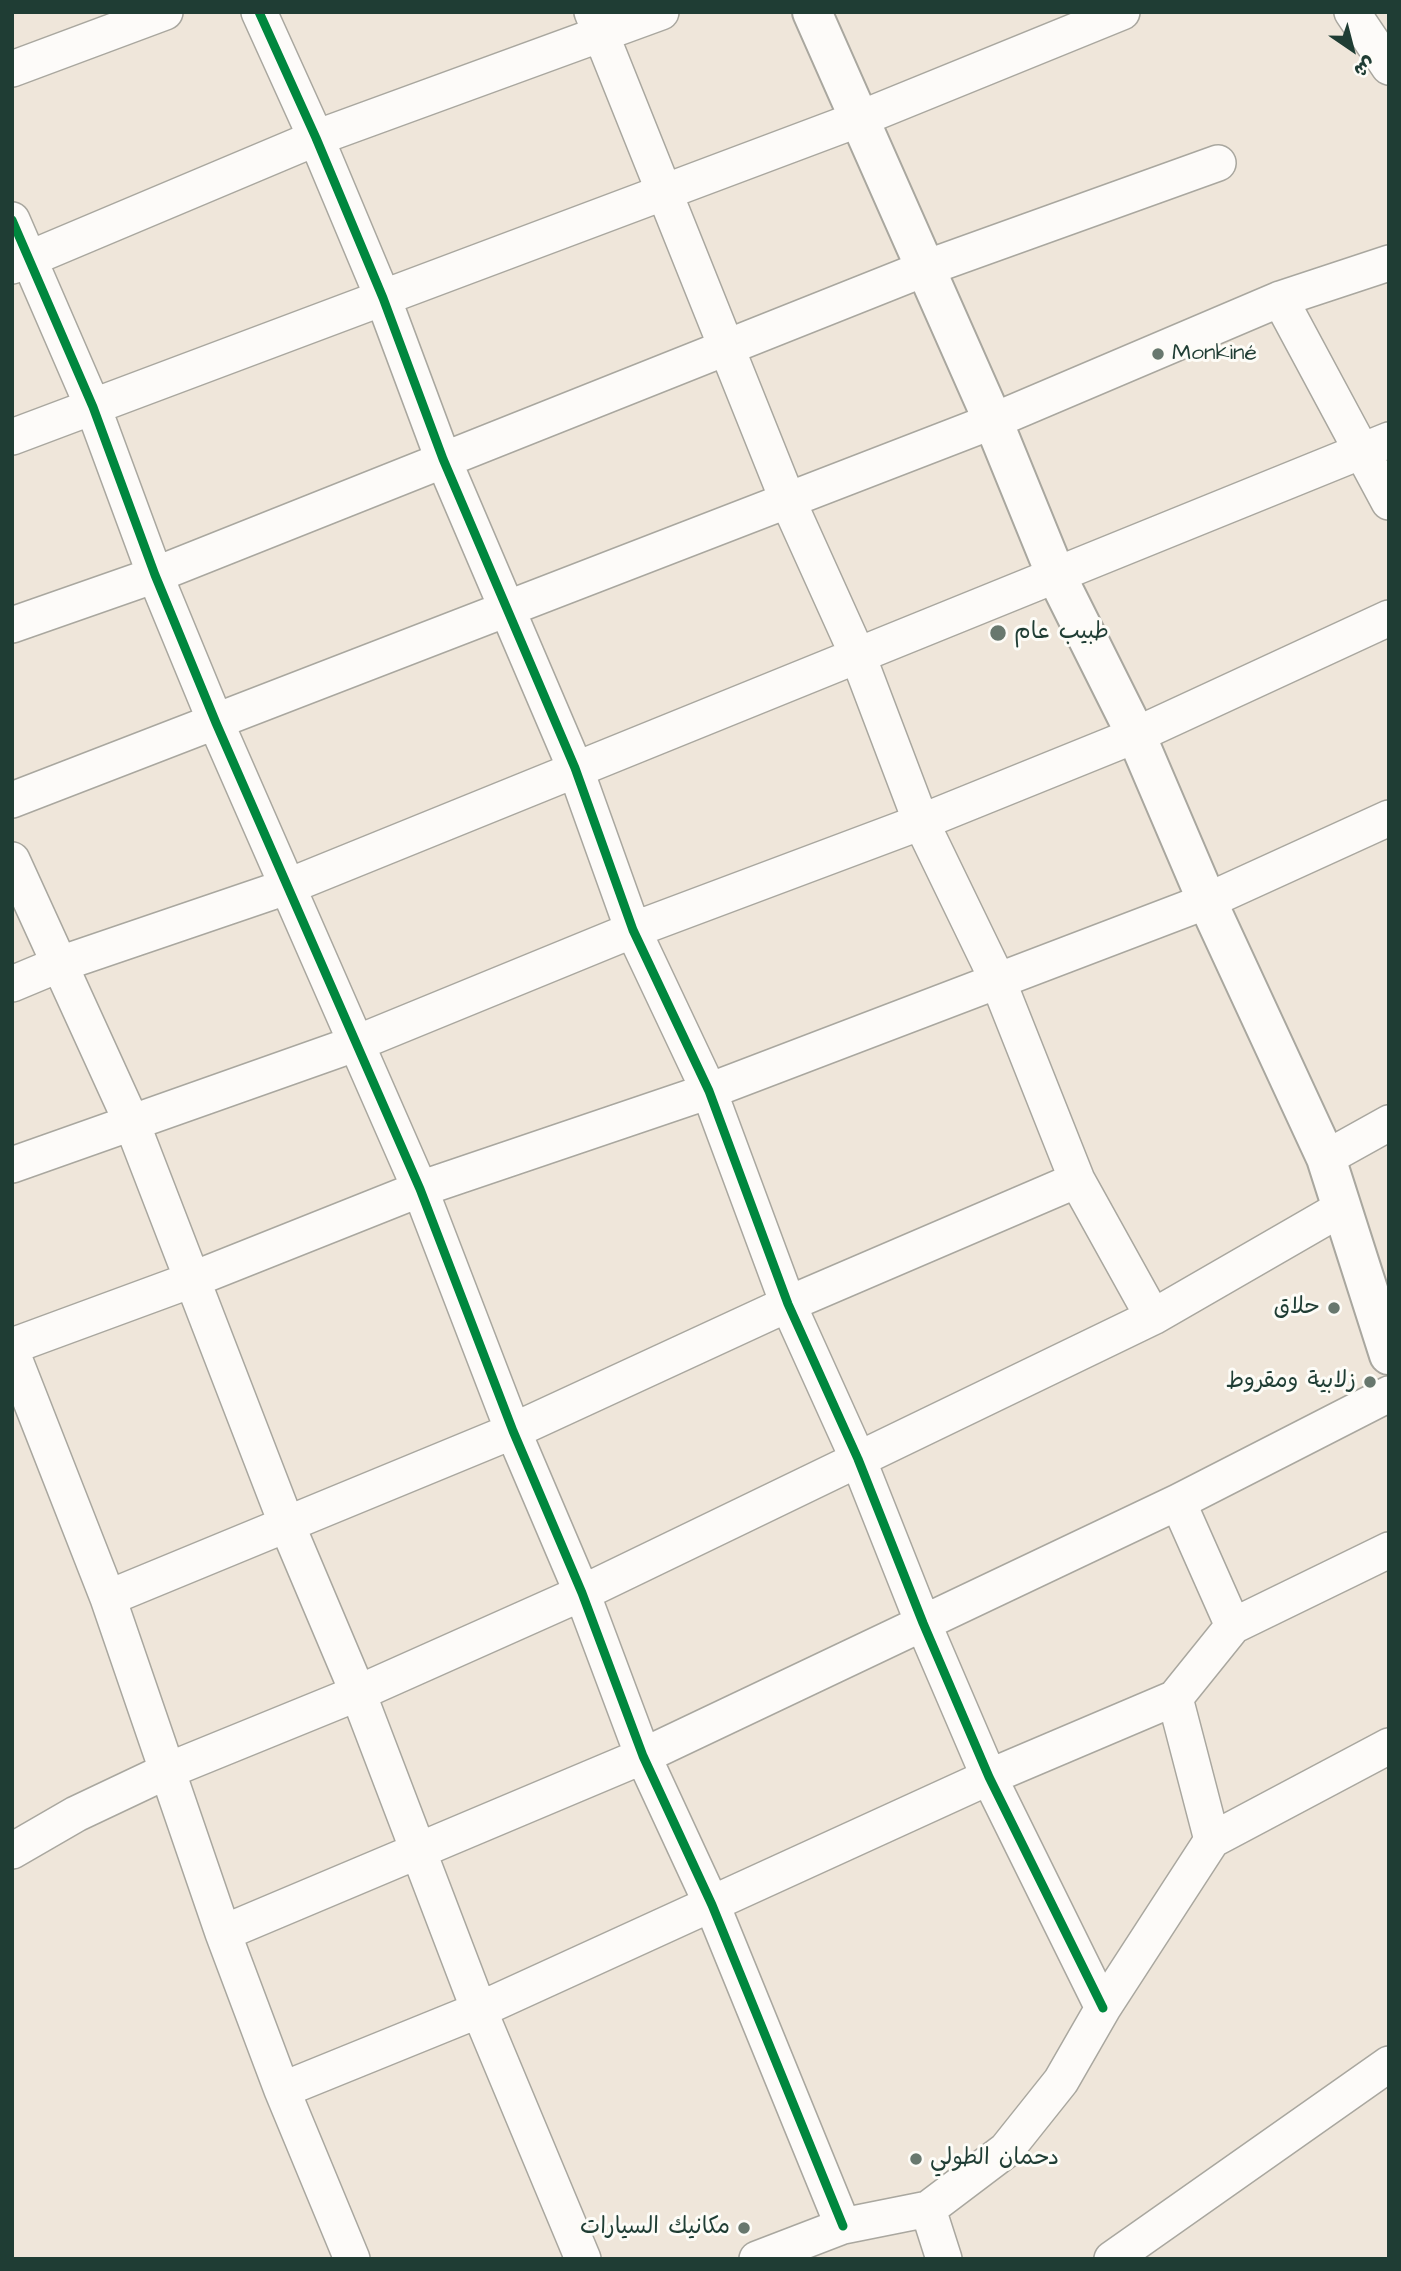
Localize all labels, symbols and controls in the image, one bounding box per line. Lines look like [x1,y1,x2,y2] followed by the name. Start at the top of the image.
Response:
[1317,14,1387,84] north arrow
[1348,50,1381,84] text: ش
[1172,340,1257,368] place label: Monkiné
[1150,346,1166,362] marker: Monkiné
[1014,619,1109,647] place label: طبيب عام
[988,623,1008,643] marker: طبيب عام
[1273,1294,1320,1322] place label: حلاق
[1326,1300,1342,1316] marker: حلاق
[1226,1368,1356,1396] place label: زلابية ومقروط
[1362,1374,1378,1390] marker: زلابية ومقروط
[930,2145,1059,2173] place label: دحمان الطولي
[908,2151,924,2167] marker: دحمان الطولي
[580,2214,730,2242] place label: مكانيك السيارات
[736,2220,752,2236] marker: مكانيك السيارات

